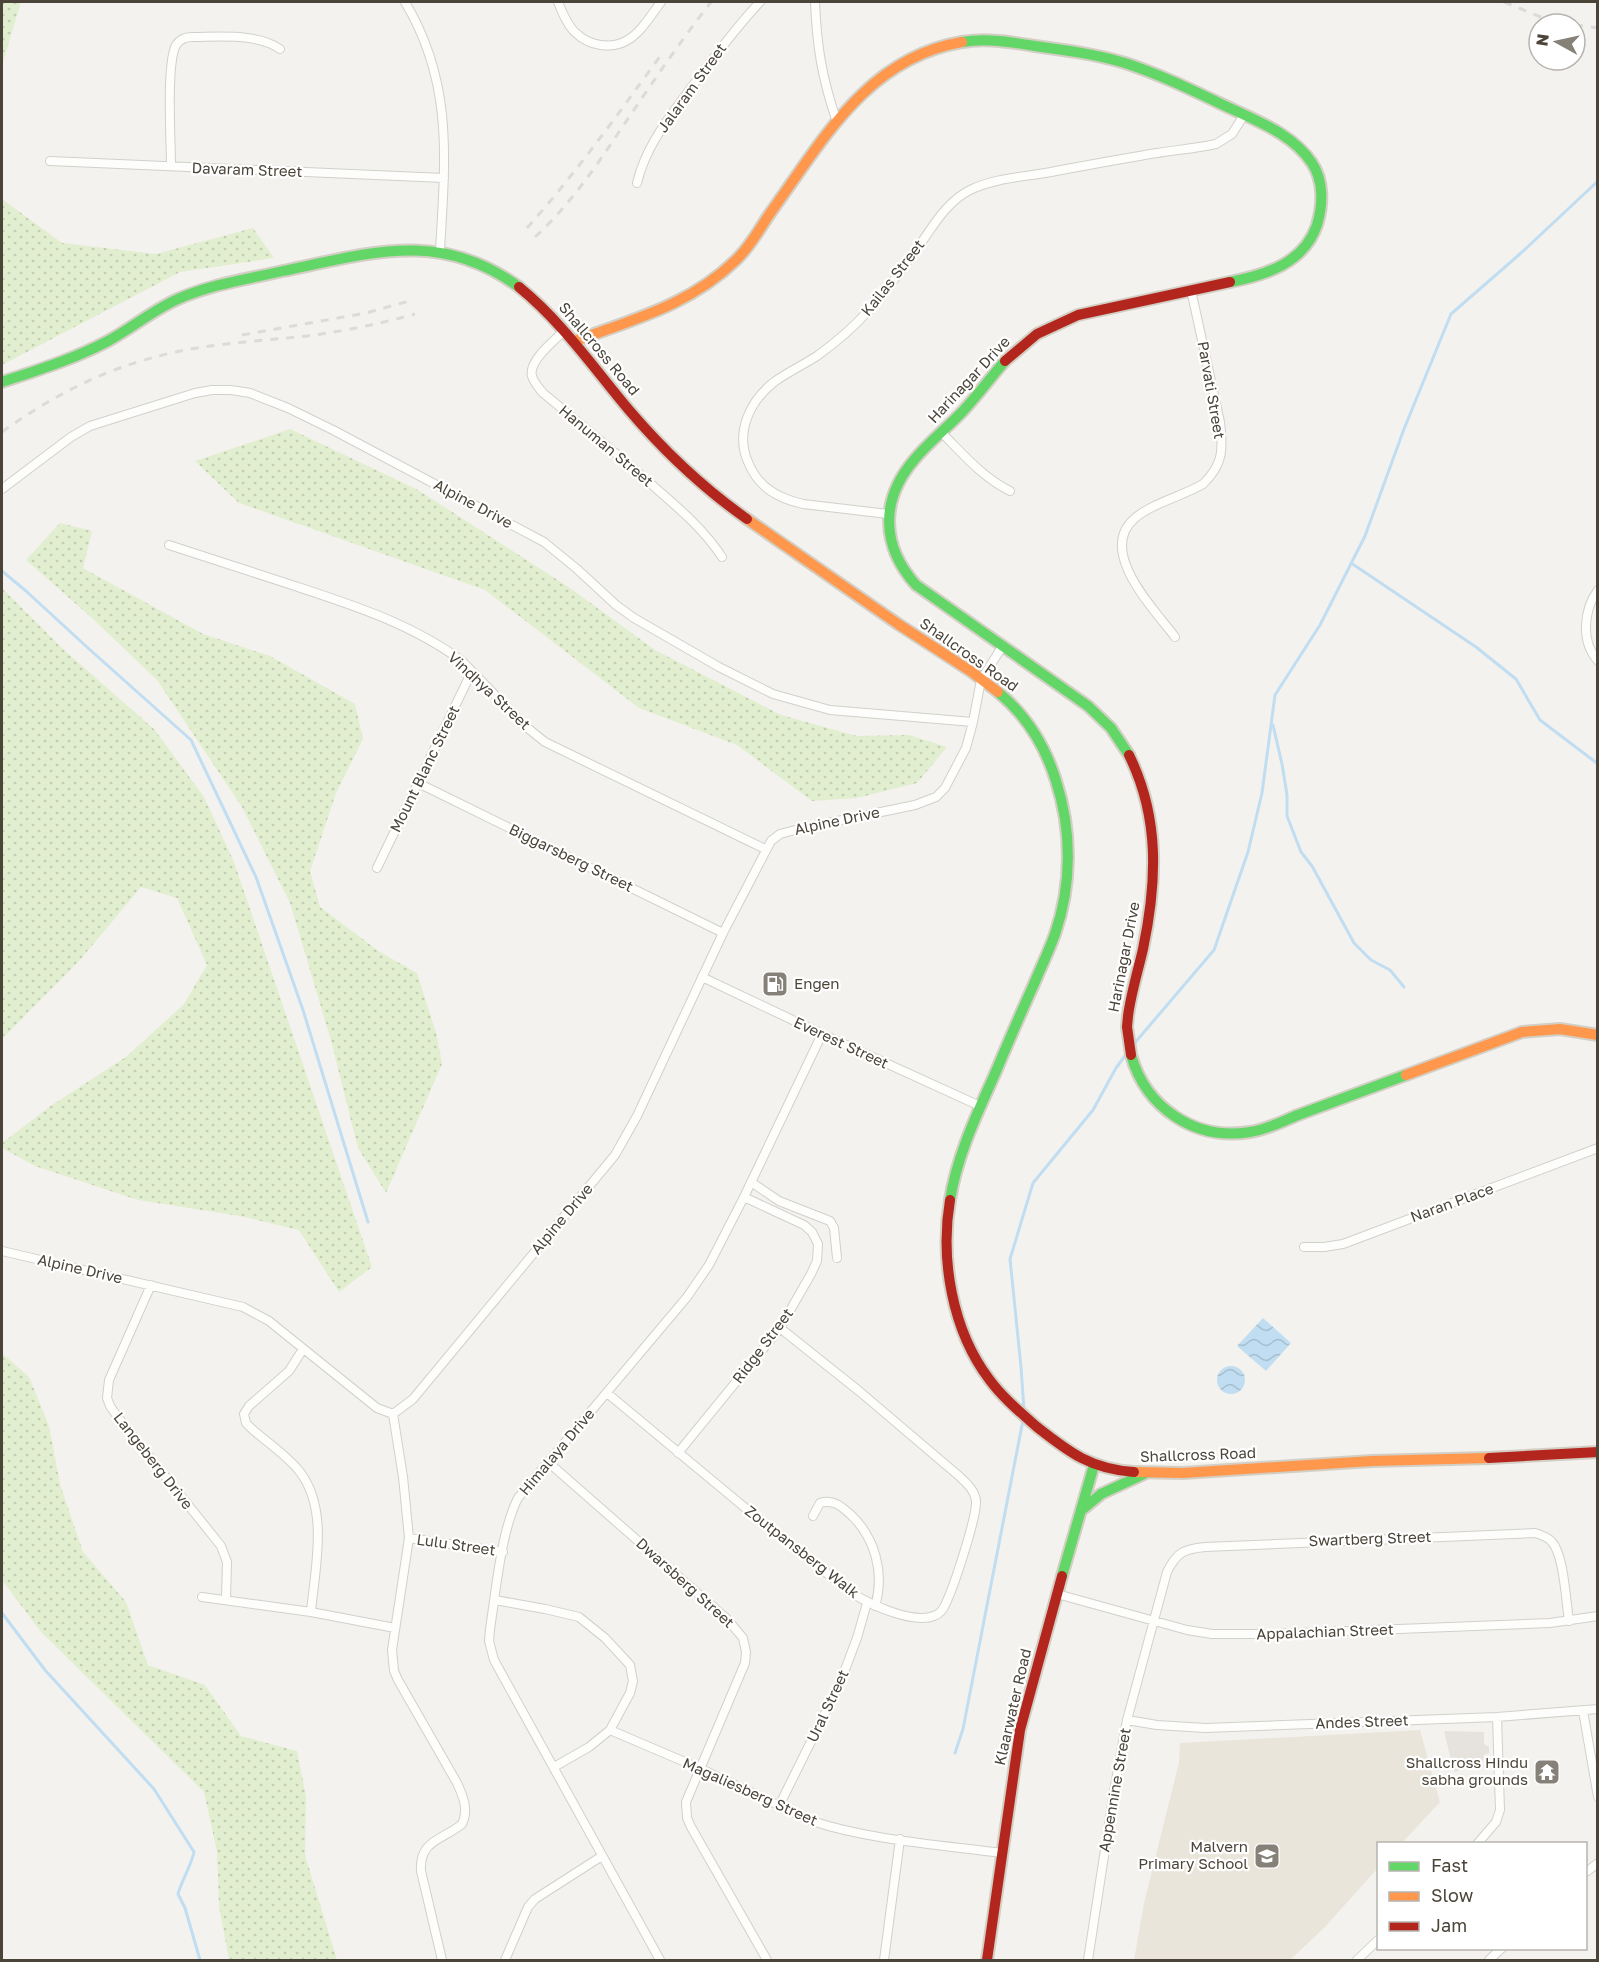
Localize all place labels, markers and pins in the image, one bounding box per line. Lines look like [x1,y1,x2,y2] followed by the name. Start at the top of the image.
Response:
[760,969,790,999] fuel station icon: Engen
[794,974,840,992] place label: Engen
[1406,1753,1528,1788] place label: Shallcross Hindu sabha grounds
[1532,1757,1562,1787] temple icon: Shallcross Hindu sabha grounds
[1138,1837,1248,1872] place label: Malvern Primary School
[1252,1841,1282,1871] school or university icon: Malvern Primary School

